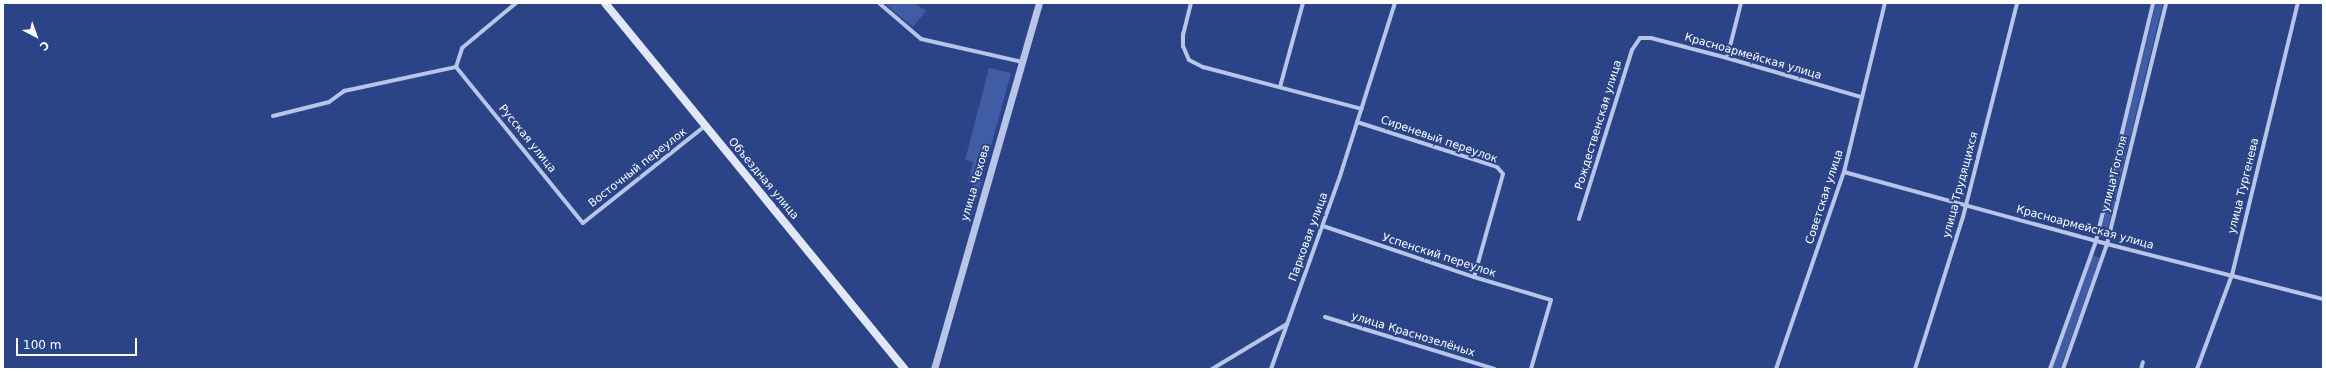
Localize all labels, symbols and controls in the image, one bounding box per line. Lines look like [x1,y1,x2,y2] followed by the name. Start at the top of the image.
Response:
[16,16,56,56] north arrow
[1683,31,1823,83] street label: Красноармейская улица
[37,38,52,53] text: С
[1573,59,1625,191] street label: Рождественская улица
[496,102,558,176] street label: Русская улица
[1379,114,1499,166] street label: Сиреневый переулок
[586,126,690,210] street label: Восточный переулок
[1940,130,1982,240] street label: улица Трудящихся
[2099,135,2131,213] street label: улица Гоголя
[725,136,801,222] street label: Объездная улица
[2226,137,2262,235] street label: улица Тургенева
[959,143,993,223] street label: улица Чехова
[1803,148,1847,246] street label: Советская улица
[1287,191,1331,283] street label: Парковая улица
[2015,203,2155,253] street label: Красноармейская улица
[1380,231,1498,281] street label: Успенский переулок
[1350,310,1476,360] street label: улица Краснозелёных
[18,330,139,356] scale bar
[23,338,61,352] text: 100 m

